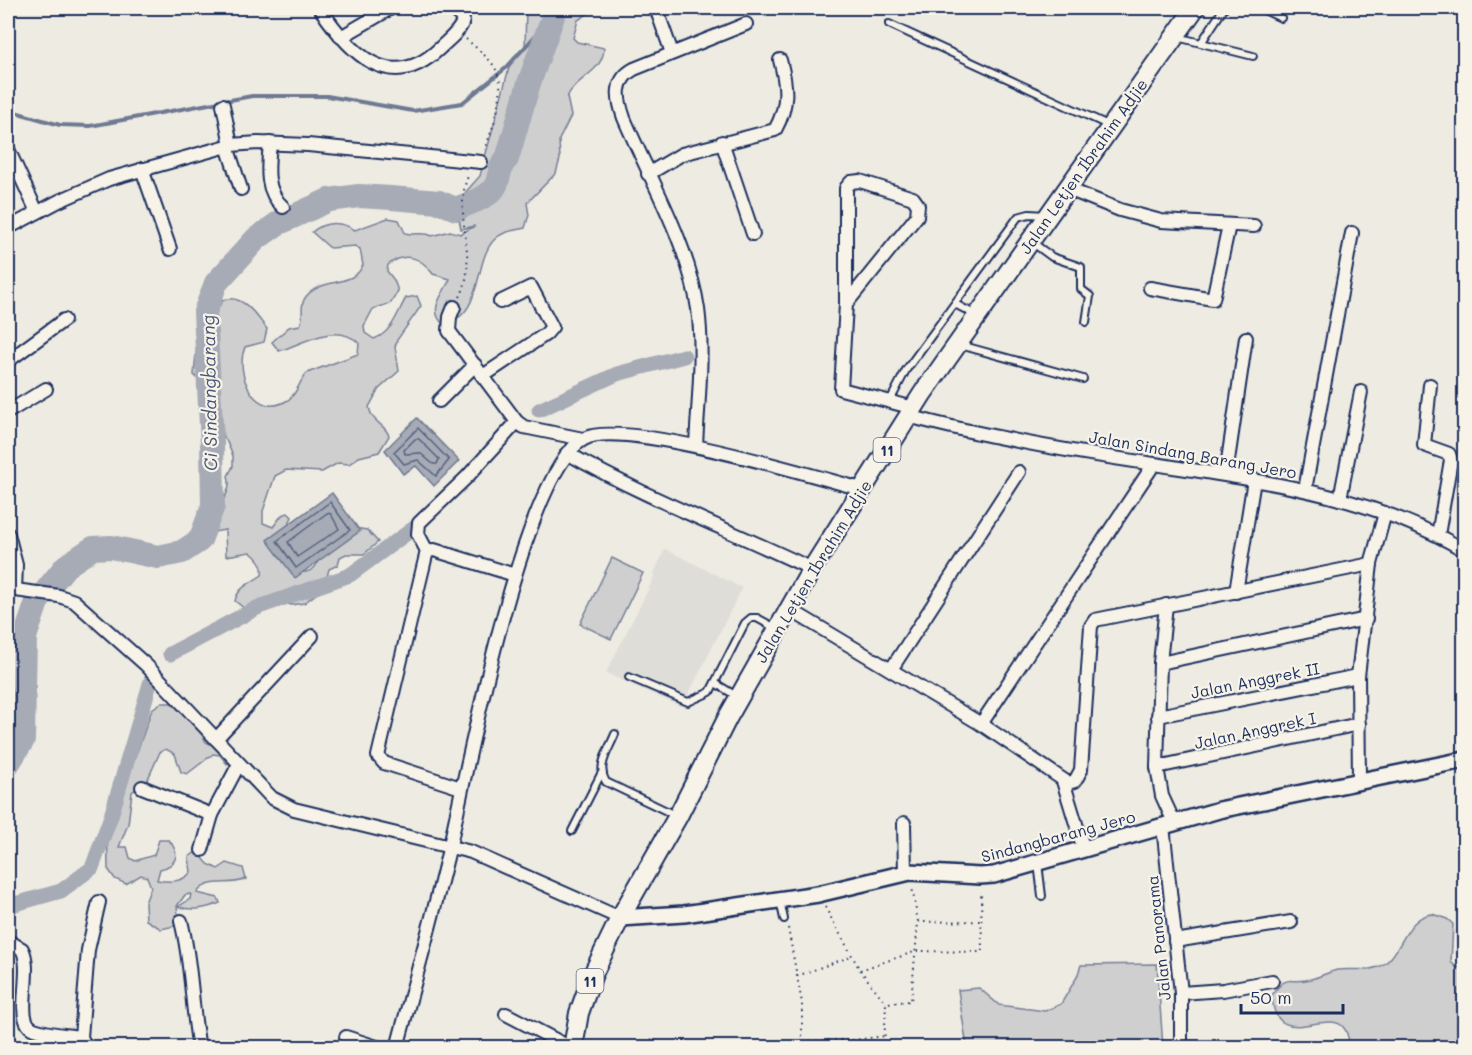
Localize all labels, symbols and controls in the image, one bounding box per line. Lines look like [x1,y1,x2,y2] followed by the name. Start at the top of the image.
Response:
[1014,74,1152,258] street label: Jalan Letjen Ibrahim Adjie
[196,315,222,471] water label: Ci Sindangbarang
[1088,425,1298,483] street label: Jalan Sindang Barang Jero
[874,438,900,462] road number: 11
[750,476,876,666] street label: Jalan Letjen Ibrahim Adjie
[1189,657,1321,703] street label: Jalan Anggrek II
[1192,707,1318,753] street label: Jalan Anggrek I
[979,805,1137,867] street label: Sindangbarang Jero
[1141,874,1175,1002] street label: Jalan Panorama
[576,969,604,993] road number: 11
[1241,977,1343,1015] scale bar
[1250,985,1292,1009] text: 50 m

